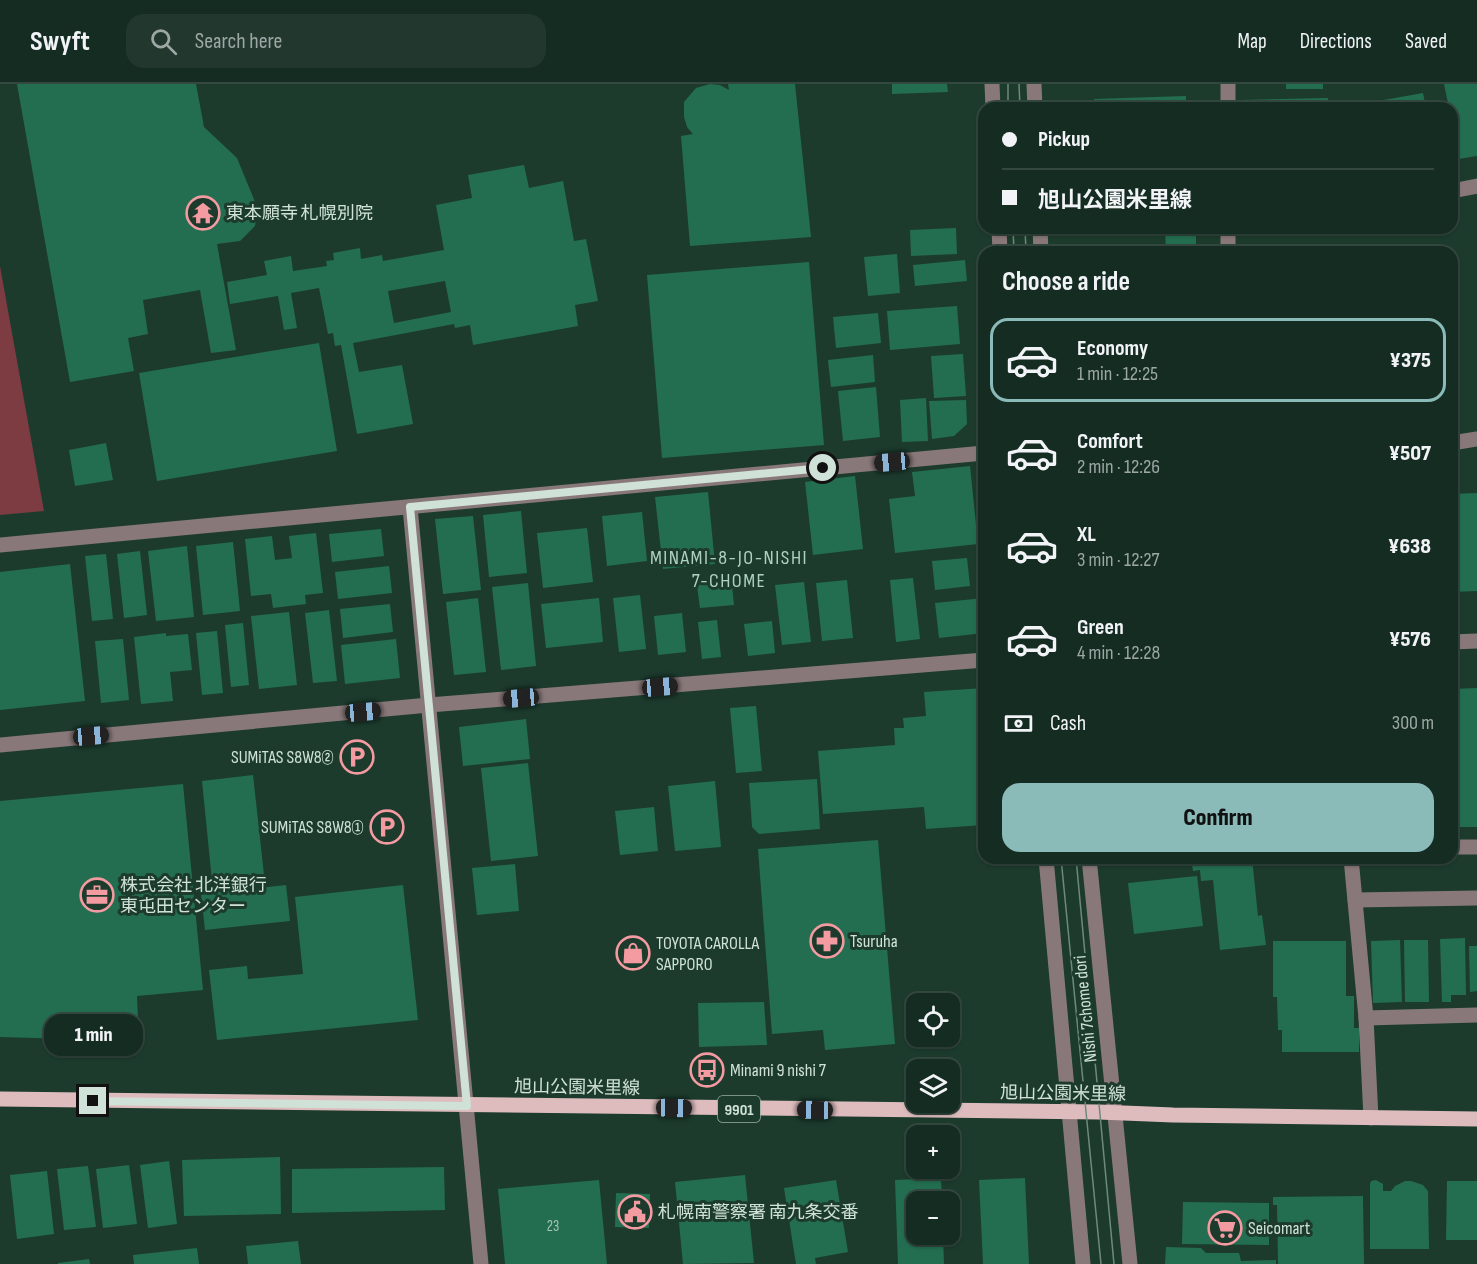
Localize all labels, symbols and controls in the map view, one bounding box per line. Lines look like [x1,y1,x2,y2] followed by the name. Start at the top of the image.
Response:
[126,14,546,68] search box
[30,25,90,58] text: Swyft
[147,25,180,58] icon: search
[195,28,282,55] text: Search here
[1237,29,1267,54] text: Map
[1300,29,1372,54] text: Directions
[1405,29,1447,54] text: Saved
[1038,126,1090,153] text: Pickup
[1038,187,1192,214] text: 旭山公園米里線
[185,195,221,231] temple icon: 東本願寺 札幌別院
[226,203,373,224] place label: 東本願寺 札幌別院
[1002,266,1130,298] text: Choose a ride
[1005,333,1059,387] icon: car
[1077,335,1148,362] text: Economy
[1389,347,1431,374] text: ¥375
[1077,362,1158,386] text: 1 min · 12:25
[1005,426,1059,480] icon: car
[1077,428,1143,455] text: Comfort
[1389,440,1431,467] text: ¥507
[873,451,911,473] car
[809,454,836,481] route start
[1077,455,1160,479] text: 2 min · 12:26
[1005,519,1059,573] icon: car
[1077,521,1096,548] text: XL
[1388,533,1431,560] text: ¥638
[650,546,808,593] district label: MINAMI-8-JO-NISHI 7-CHOME
[1077,548,1160,572] text: 3 min · 12:27
[1005,612,1059,666] icon: car
[1077,614,1124,641] text: Green
[1389,626,1431,653] text: ¥576
[1077,641,1160,665] text: 4 min · 12:28
[641,676,679,698] car
[502,687,540,709] car
[344,701,382,723] car
[1002,707,1035,740] icon: cash
[1050,710,1086,737] text: Cash
[1392,711,1434,735] text: 300 m
[72,725,110,747] car
[339,739,375,775] parking icon: SUMiTAS S8W8②
[231,747,334,768] place label: SUMiTAS S8W8②
[1002,783,1434,852] button: Confirm
[369,809,405,845] parking icon: SUMiTAS S8W8①
[261,817,364,838] place label: SUMiTAS S8W8①
[120,875,267,917] place label: 株式会社 北洋銀行 東屯田センター
[79,877,115,913] office icon: 株式会社 北洋銀行 東屯田センター
[809,923,845,959] pharmacy icon: Tsuruha
[850,931,898,952] place label: Tsuruha
[656,933,759,975] place label: TOYOTA CAROLLA SAPPORO
[615,935,651,971] shop icon: TOYOTA CAROLLA SAPPORO
[1069,954,1102,1063] street label: Nishi 7chome dori
[906,993,960,1245] map controls
[906,993,960,1047] button: locate
[44,1014,142,1056] callout: 1 min
[74,1023,113,1047] text: 1 min
[689,1052,725,1088] bus stop icon: Minami 9 nishi 7
[906,1059,960,1113] button: layers
[730,1060,827,1081] place label: Minami 9 nishi 7
[514,1076,640,1099] street label: 旭山公園米里線
[1000,1082,1126,1105] street label: 旭山公園米里線
[79,1087,106,1114] route end
[718,1096,760,1122] road number: 9901
[656,1099,692,1117] car
[797,1101,833,1119] car
[906,1125,960,1179] button: +
[906,1191,960,1245] button: −
[617,1194,653,1230] public building icon: 札幌南警察署 南九条交番
[658,1202,859,1223] place label: 札幌南警察署 南九条交番
[1207,1210,1243,1246] supermarket icon: Seicomart
[547,1217,559,1236] house number: 23
[1248,1218,1311,1239] place label: Seicomart

